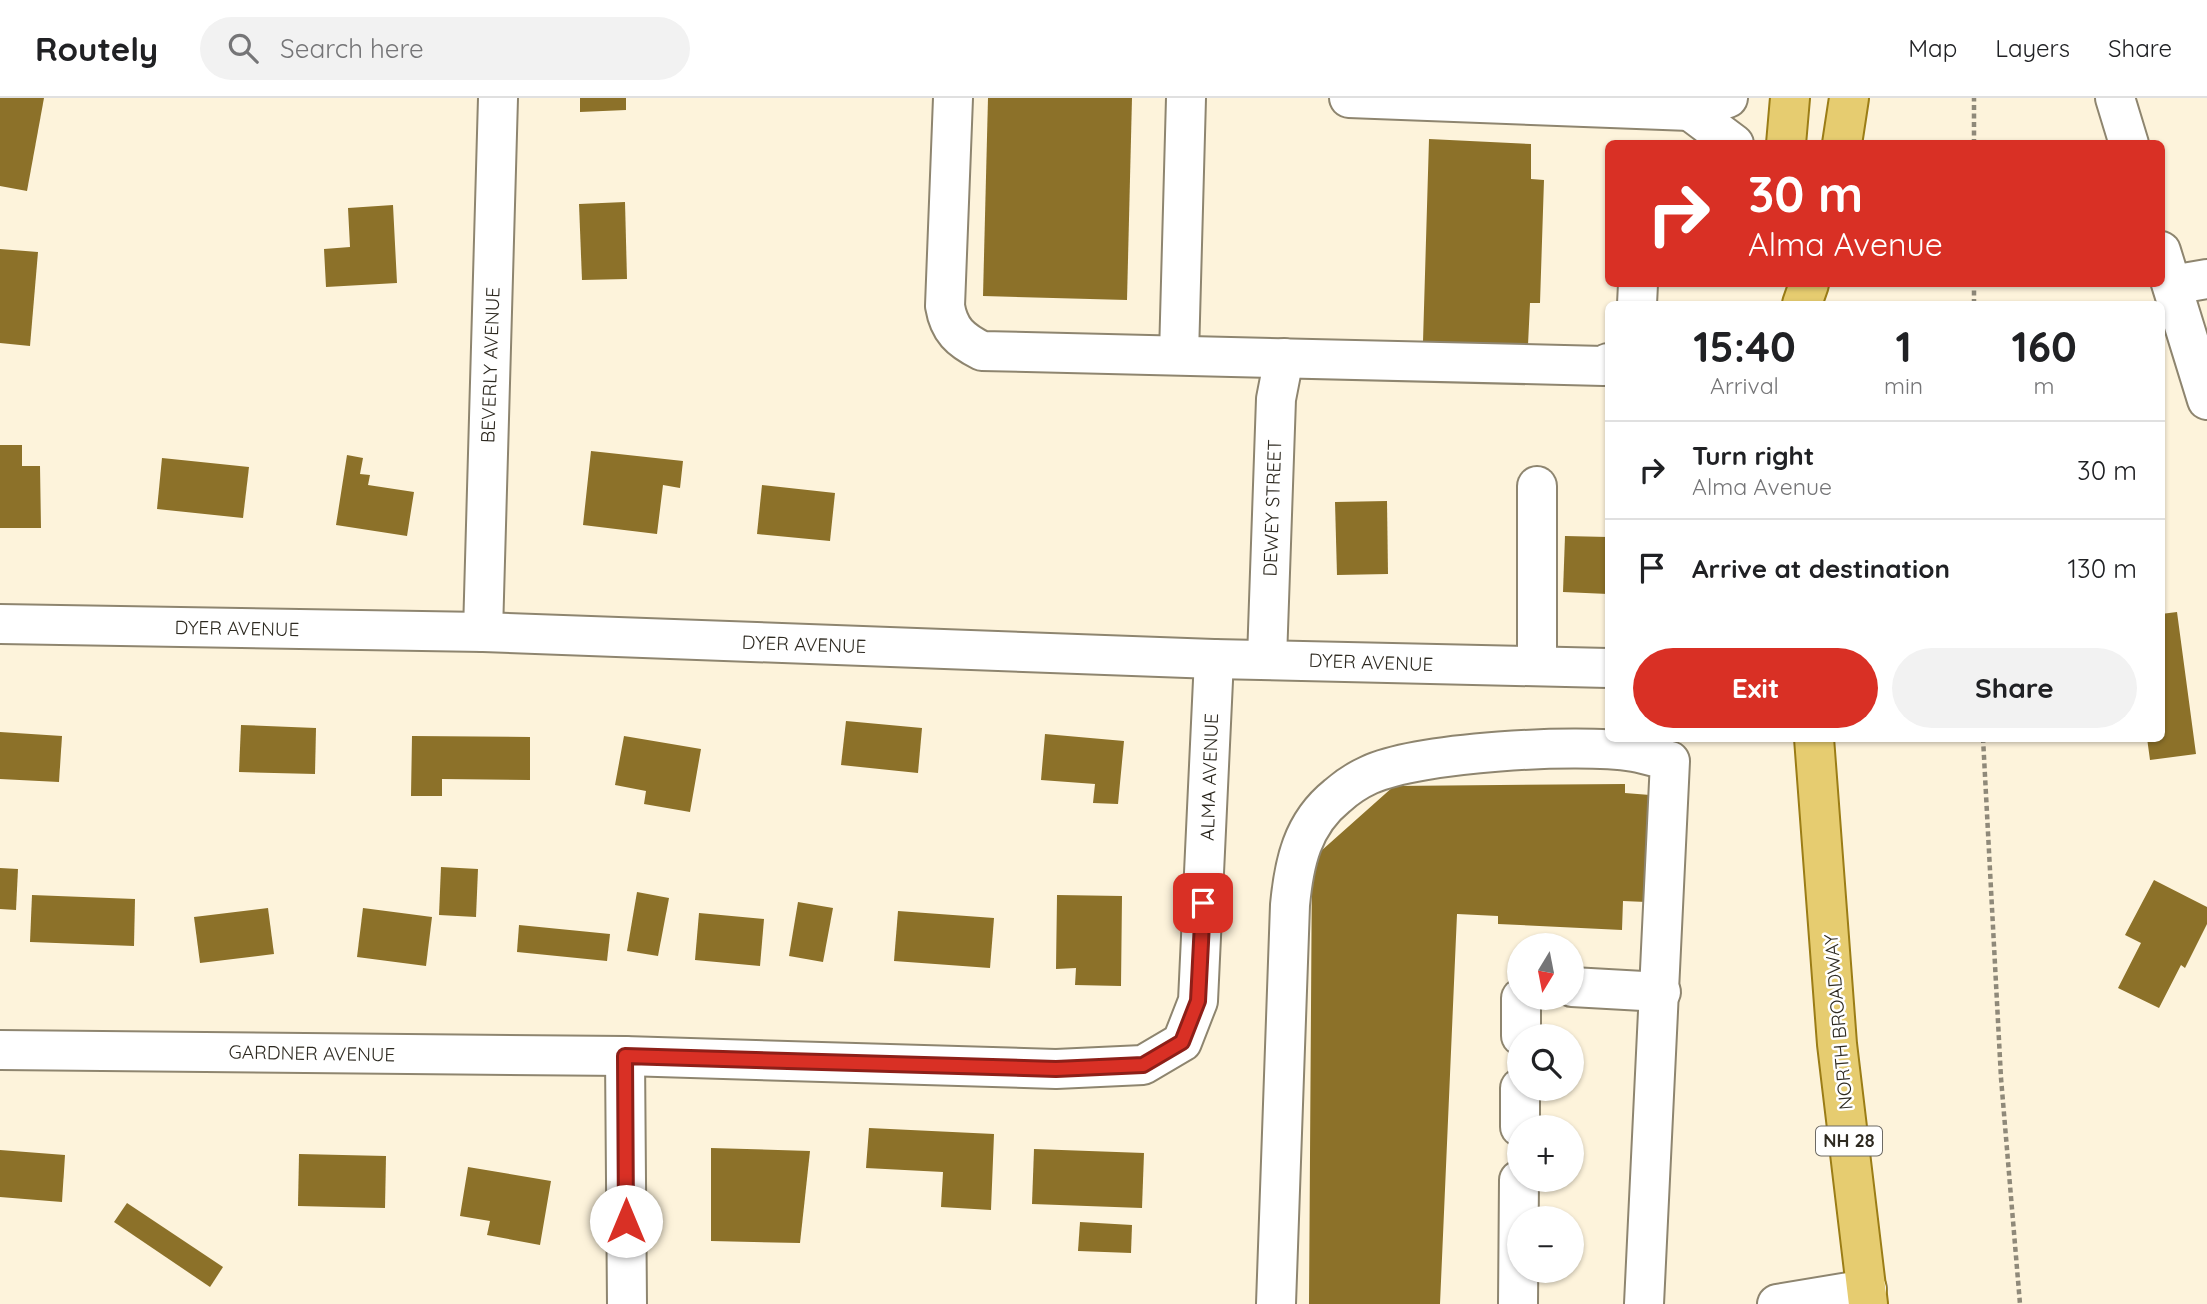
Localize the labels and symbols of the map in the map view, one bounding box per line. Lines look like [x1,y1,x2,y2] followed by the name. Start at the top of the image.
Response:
[475,287,505,443] street label: BEVERLY AVENUE
[1258,439,1286,577] street label: DEWEY STREET
[174,615,300,641] street label: DYER AVENUE
[741,630,867,658] street label: DYER AVENUE
[1308,648,1434,676] street label: DYER AVENUE
[1195,713,1223,841] street label: ALMA AVENUE
[1173,873,1233,933] pin
[1507,933,1584,1010] north arrow
[1818,933,1858,1111] street label: NORTH BROADWAY
[229,1040,395,1066] street label: GARDNER AVENUE
[1816,1126,1882,1156] road number: NH 28
[589,1184,663,1258] position arrow

